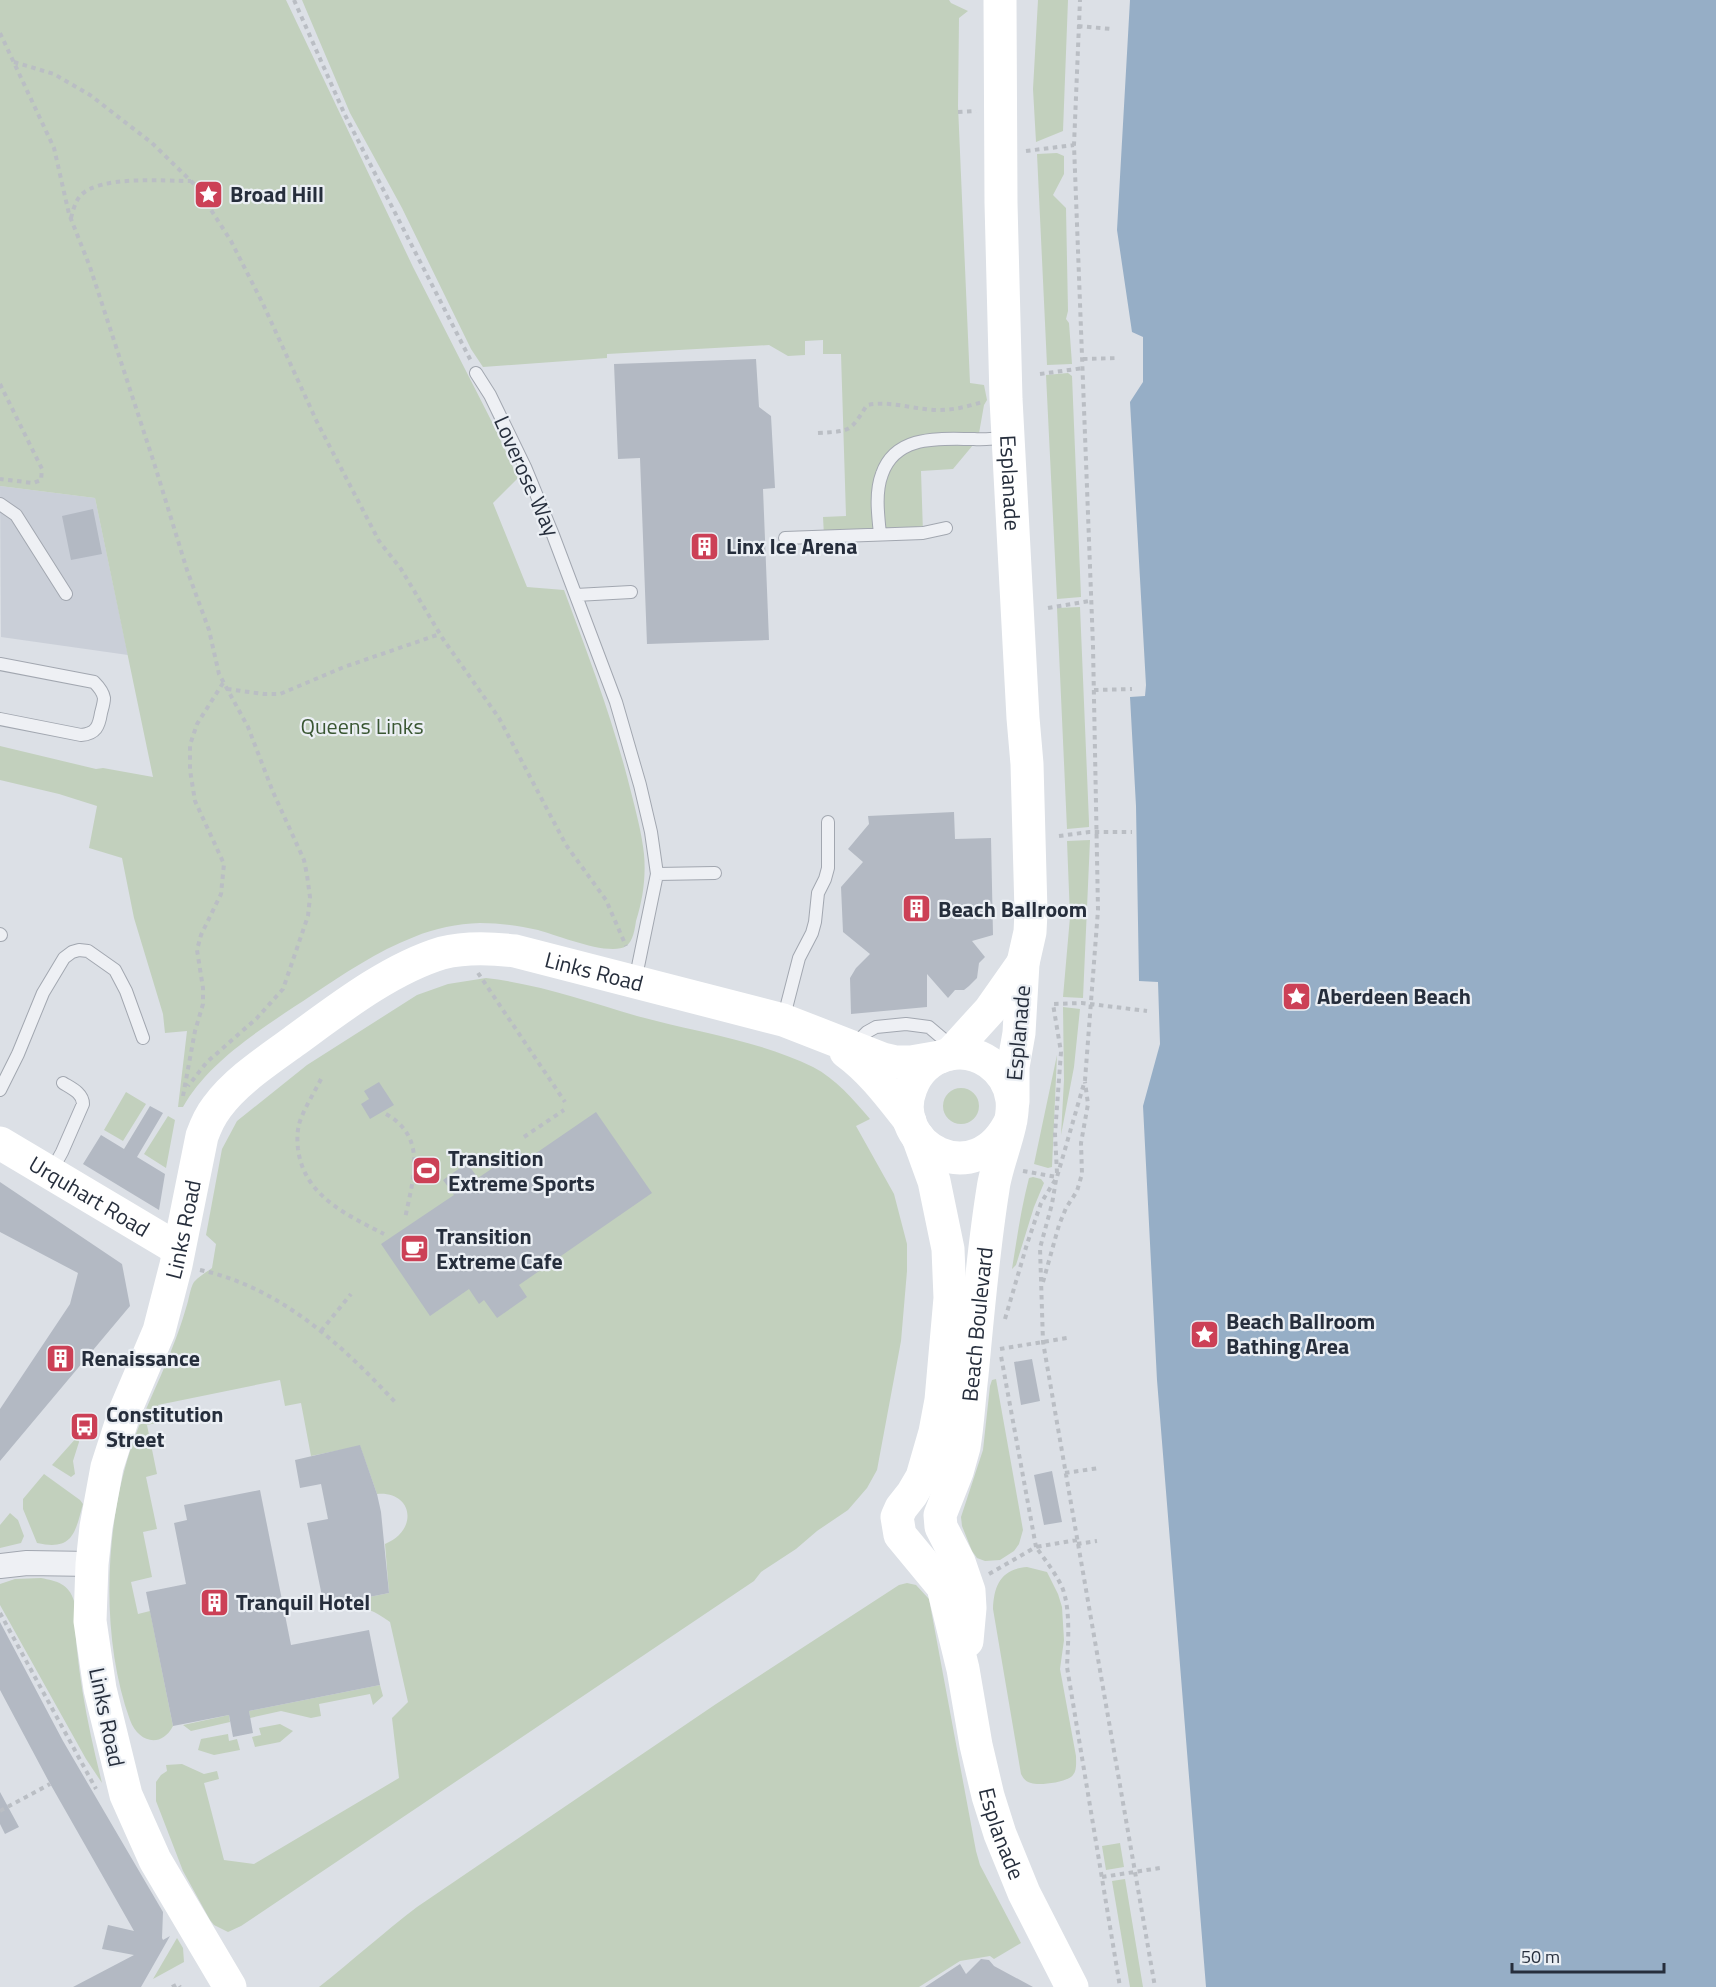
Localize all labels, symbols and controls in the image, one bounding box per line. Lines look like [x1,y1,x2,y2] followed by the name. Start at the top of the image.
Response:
[230,177,324,211] place label: Broad Hill
[193,178,225,210] place icon: Broad Hill
[485,410,569,542] street label: Loverose Way
[991,434,1030,532] street label: Esplanade
[726,529,858,563] place label: Linx Ice Arena
[689,530,721,562] building icon: Linx Ice Arena
[300,709,424,743] park label: Queens Links
[938,892,1087,926] place label: Beach Ballroom
[901,893,933,925] building icon: Beach Ballroom
[541,942,647,1000] street label: Links Road
[1317,979,1471,1013] place label: Aberdeen Beach
[1280,980,1312,1012] place icon: Aberdeen Beach
[997,984,1039,1082] street label: Esplanade
[448,1141,595,1200] place label: Transition Extreme Sports
[22,1147,156,1245] street label: Urquhart Road
[411,1155,443,1187] sports icon: Transition Extreme Sports
[156,1177,210,1283] street label: Links Road
[436,1219,563,1278] place label: Transition Extreme Cafe
[399,1233,431,1265] cafe icon: Transition Extreme Cafe
[952,1245,1002,1403] street label: Beach Boulevard
[1226,1304,1375,1363] place label: Beach Ballroom Bathing Area
[1189,1318,1221,1350] place icon: Beach Ballroom Bathing Area
[81,1341,200,1375] place label: Renaissance
[44,1342,76,1374] building icon: Renaissance
[106,1397,223,1456] place label: Constitution Street
[69,1411,101,1443] bus stop icon: Constitution Street
[236,1585,370,1619] place label: Tranquil Hotel
[199,1586,231,1618] building icon: Tranquil Hotel
[80,1664,134,1770] street label: Links Road
[970,1784,1034,1885] street label: Esplanade
[1512,1936,1664,1974] scale bar
[1521,1943,1560,1970] text: 50 m

